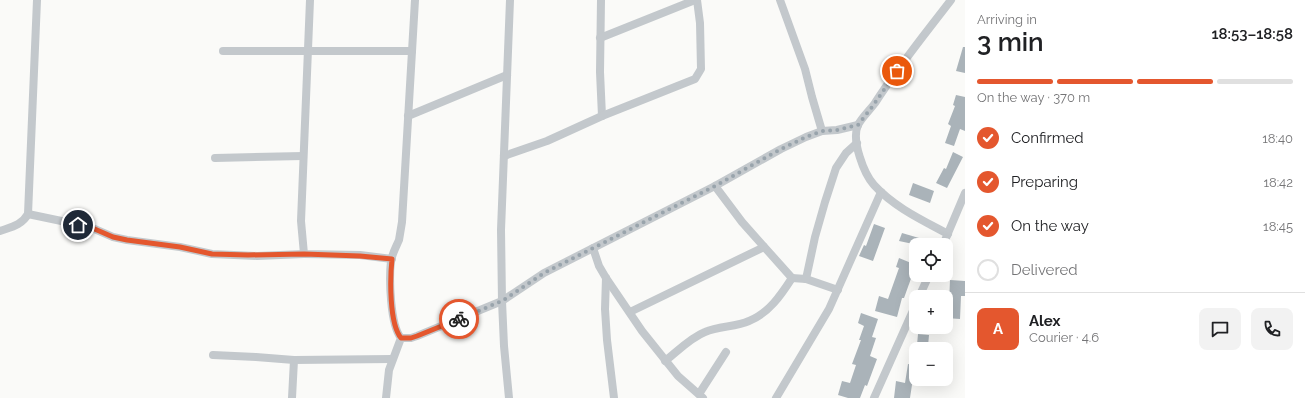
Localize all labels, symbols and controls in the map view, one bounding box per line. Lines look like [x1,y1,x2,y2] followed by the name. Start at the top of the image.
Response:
[977,12,1037,27] text: Arriving in
[1211,25,1293,43] text: 18:53–18:58
[977,27,1044,57] text: 3 min
[880,54,914,88] pin
[886,60,908,82] icon: bag
[977,90,1090,105] text: On the way · 370 m
[977,127,999,149] icon: check
[1011,129,1084,147] text: Confirmed
[1262,131,1293,146] text: 18:40
[977,171,999,193] icon: check
[1011,173,1078,191] text: Preparing
[1263,175,1293,190] text: 18:42
[61,208,95,242] pin
[67,214,89,236] icon: home
[977,215,999,237] icon: check
[1011,217,1089,235] text: On the way
[1263,219,1293,234] text: 18:45
[909,238,953,386] map controls
[909,238,953,282] button: locate
[1011,261,1078,279] text: Delivered
[909,290,953,334] button: +
[439,299,479,339] courier
[448,308,470,330] icon: bike
[1199,308,1241,350] button: chat
[1251,308,1293,350] button: phone
[1029,312,1060,330] text: Alex
[993,320,1003,338] text: A
[1029,330,1099,345] text: Courier · 4.6
[909,342,953,386] button: −

